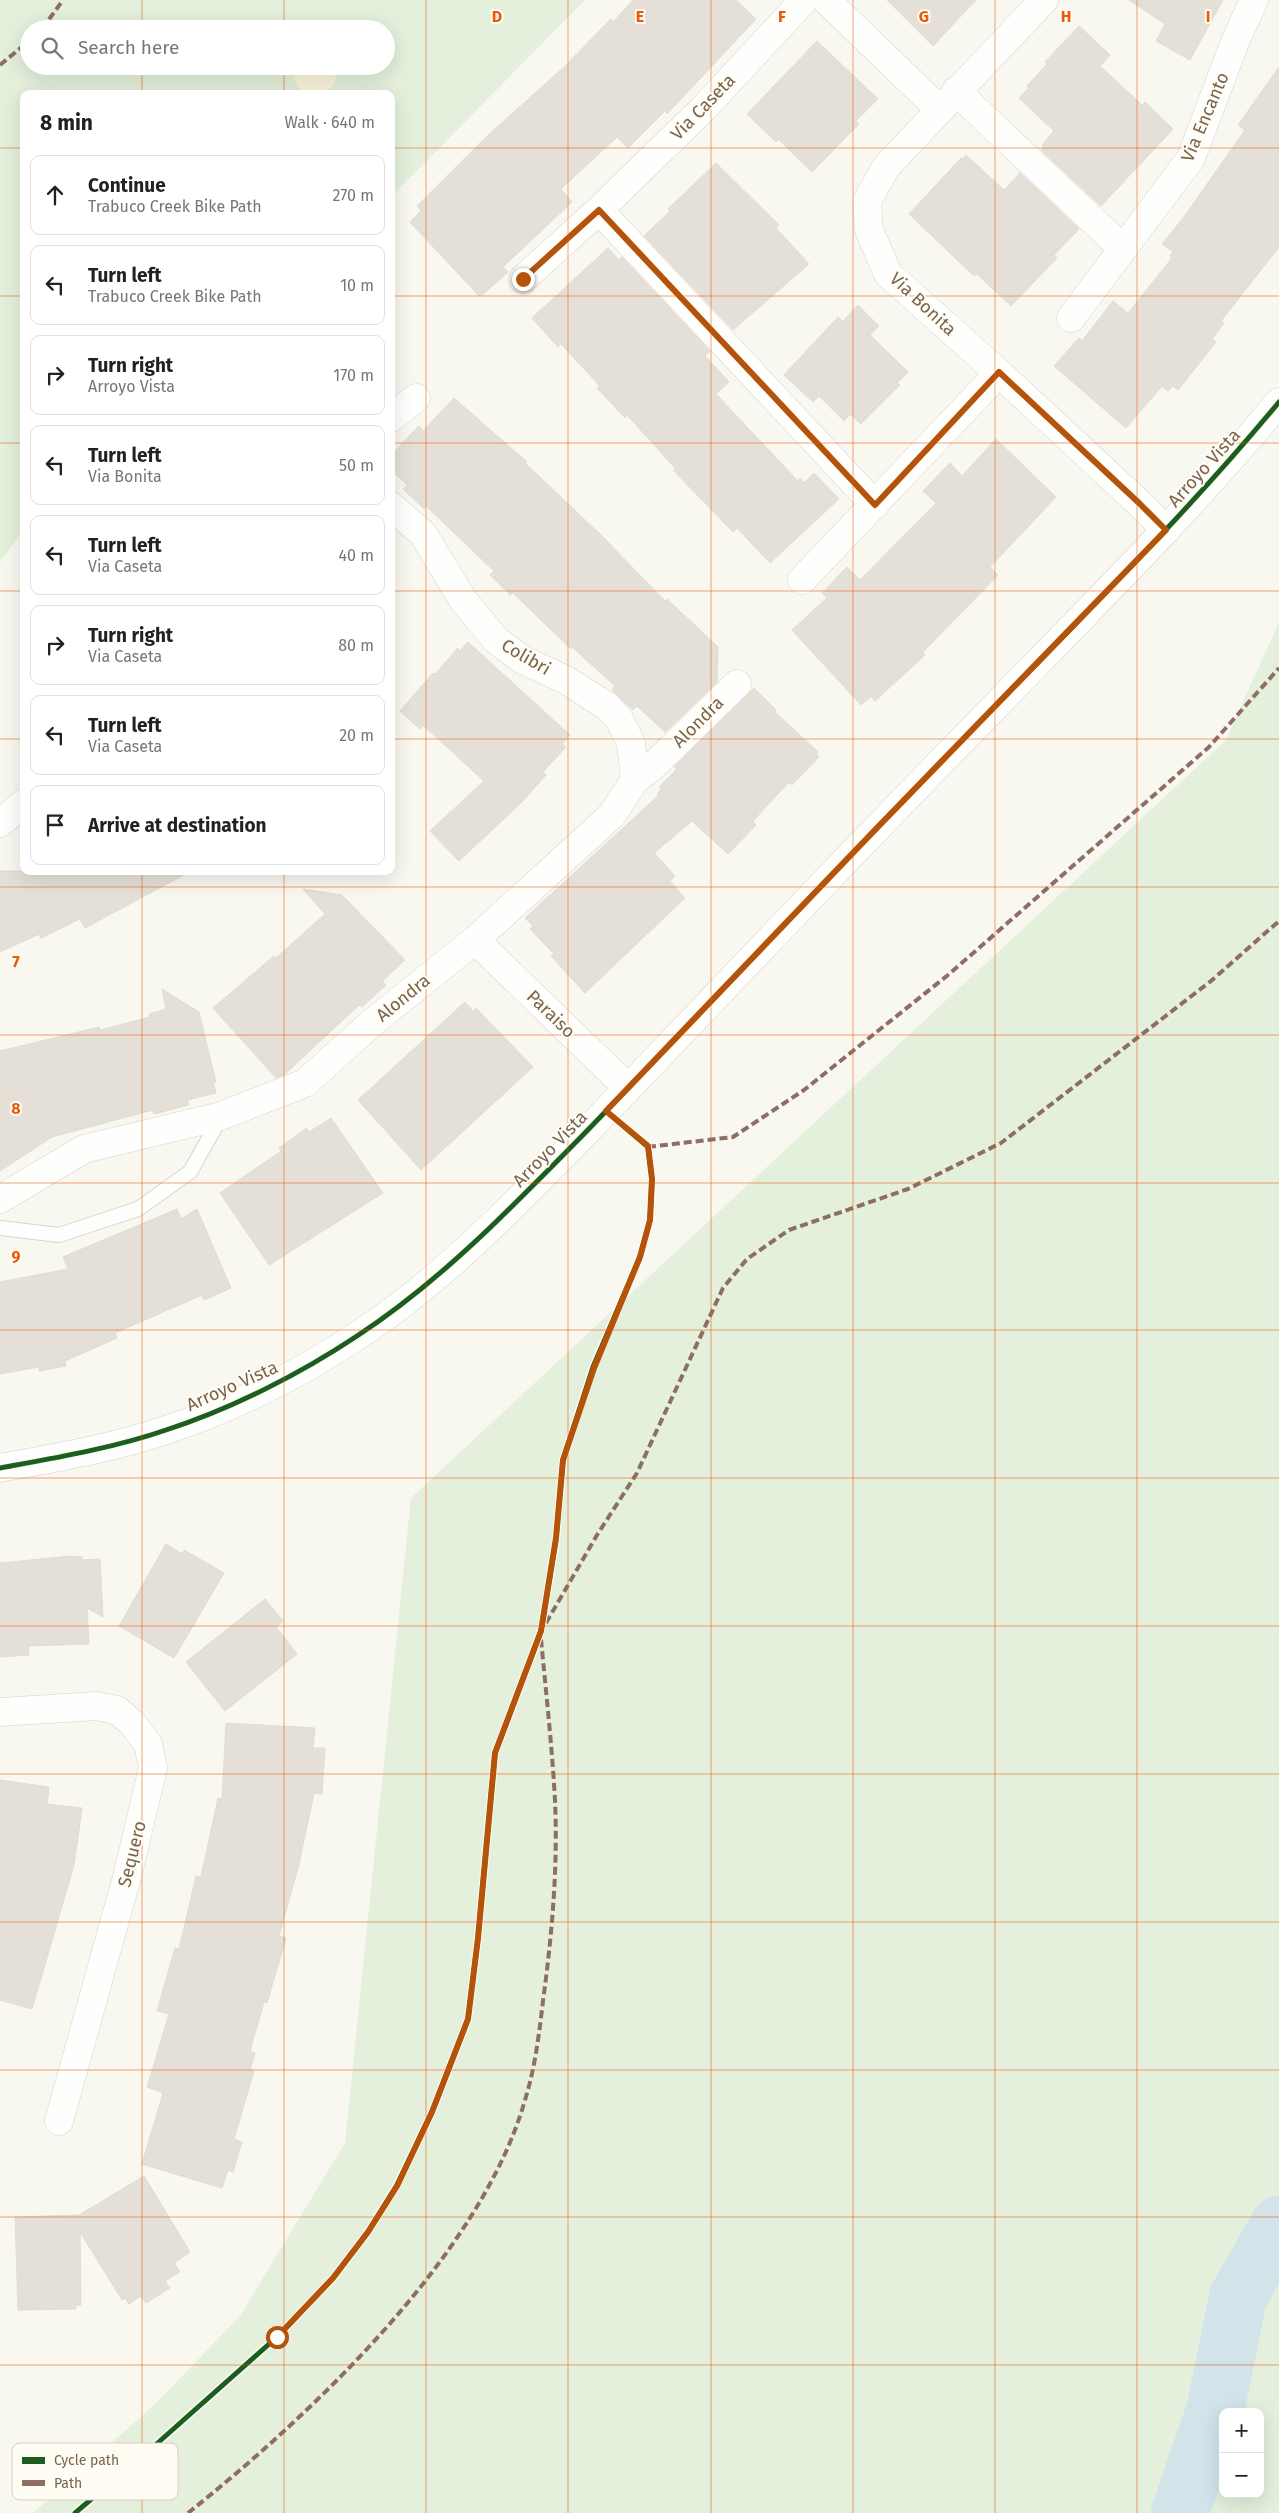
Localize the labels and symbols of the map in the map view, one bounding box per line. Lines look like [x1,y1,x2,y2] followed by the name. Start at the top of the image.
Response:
[492,7,502,26] text: D
[636,7,644,26] text: E
[778,7,786,26] text: F
[919,7,929,26] text: G
[1061,7,1071,26] text: H
[1206,7,1210,26] text: I
[666,69,740,145] street label: Via Caseta
[1176,69,1234,165] street label: Via Encanto
[512,268,535,291] route end
[885,268,961,340] street label: Via Bonita
[1163,424,1245,512] street label: Arroyo Vista
[497,634,555,680] street label: Colibri
[668,692,728,752] street label: Alondra
[12,952,20,971] text: 7
[371,969,435,1027] street label: Alondra
[522,985,580,1043] street label: Paraiso
[11,1099,21,1118] text: 8
[508,1106,592,1192] street label: Arroyo Vista
[12,1247,21,1266] text: 9
[183,1356,281,1416] street label: Arroyo Vista
[113,1819,151,1889] street label: Sequero
[266,2326,289,2349] route start
[12,2443,178,2500] legend
[54,2452,119,2469] text: Cycle path
[54,2475,82,2492] text: Path

